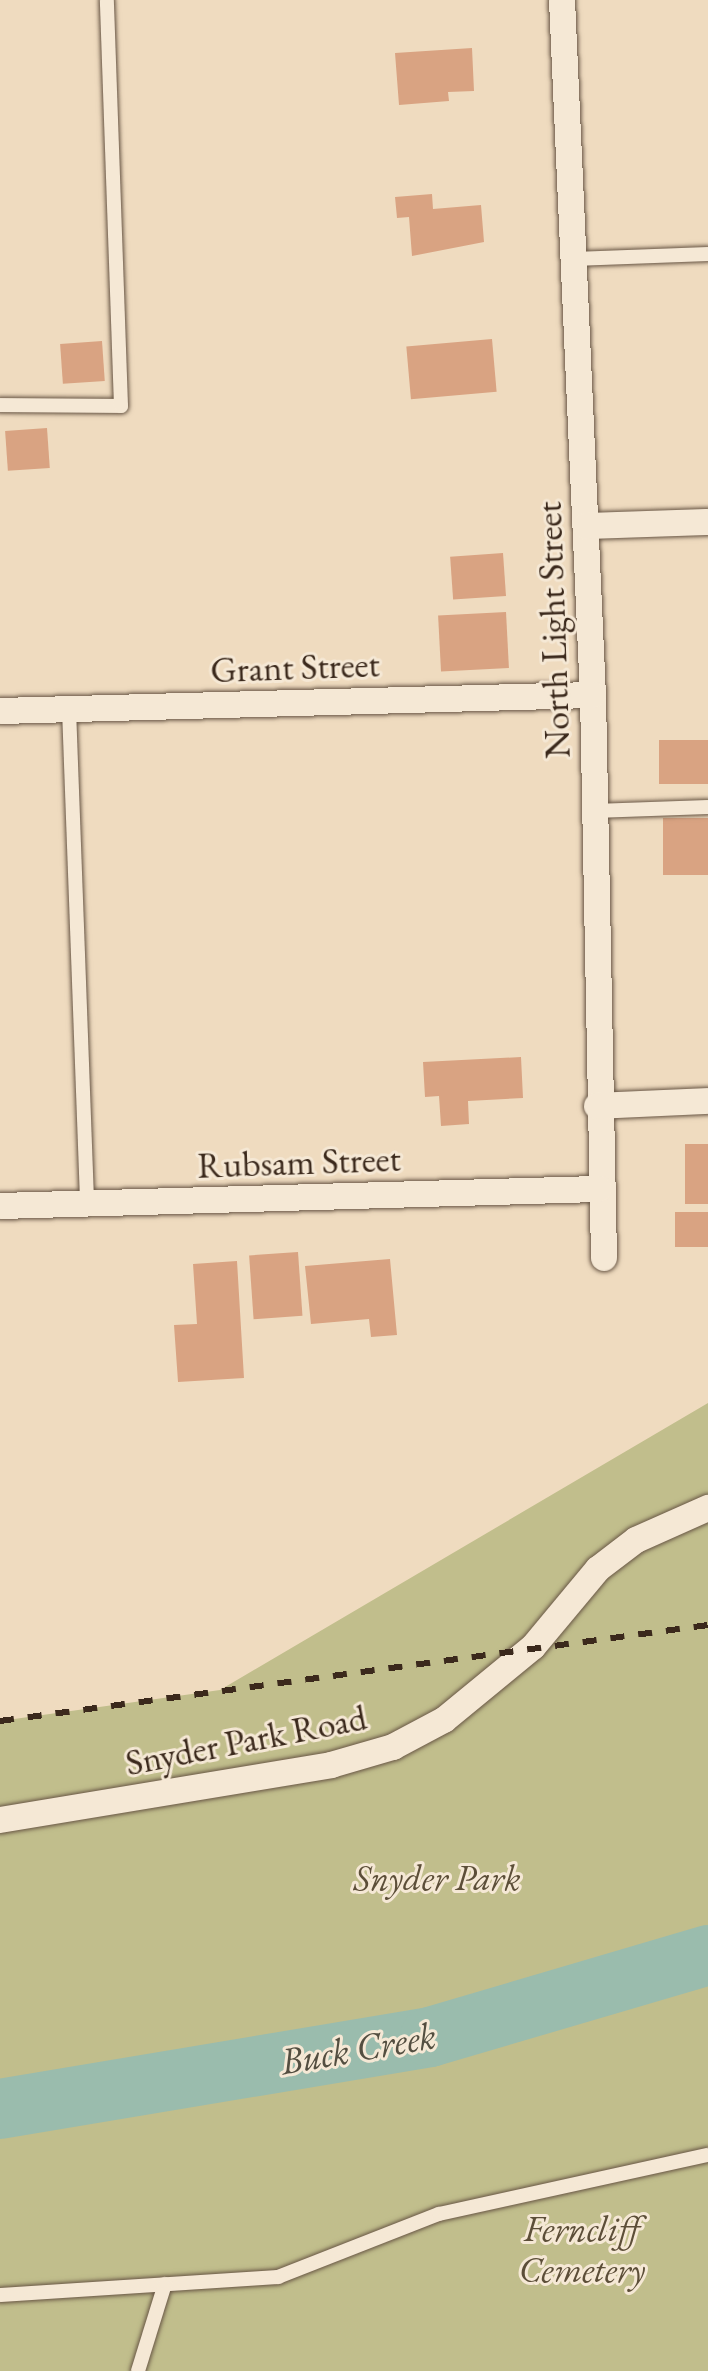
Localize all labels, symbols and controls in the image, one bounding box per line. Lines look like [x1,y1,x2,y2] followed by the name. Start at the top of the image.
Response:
[527,501,579,759] street label: North Light Street
[210,642,380,692] street label: Grant Street
[197,1137,401,1187] street label: Rubsam Street
[122,1695,370,1785] street label: Snyder Park Road
[353,1856,521,1900] park label: Snyder Park
[277,2012,439,2084] water label: Buck Creek
[519,2206,645,2291] park label: Ferncliff Cemetery

